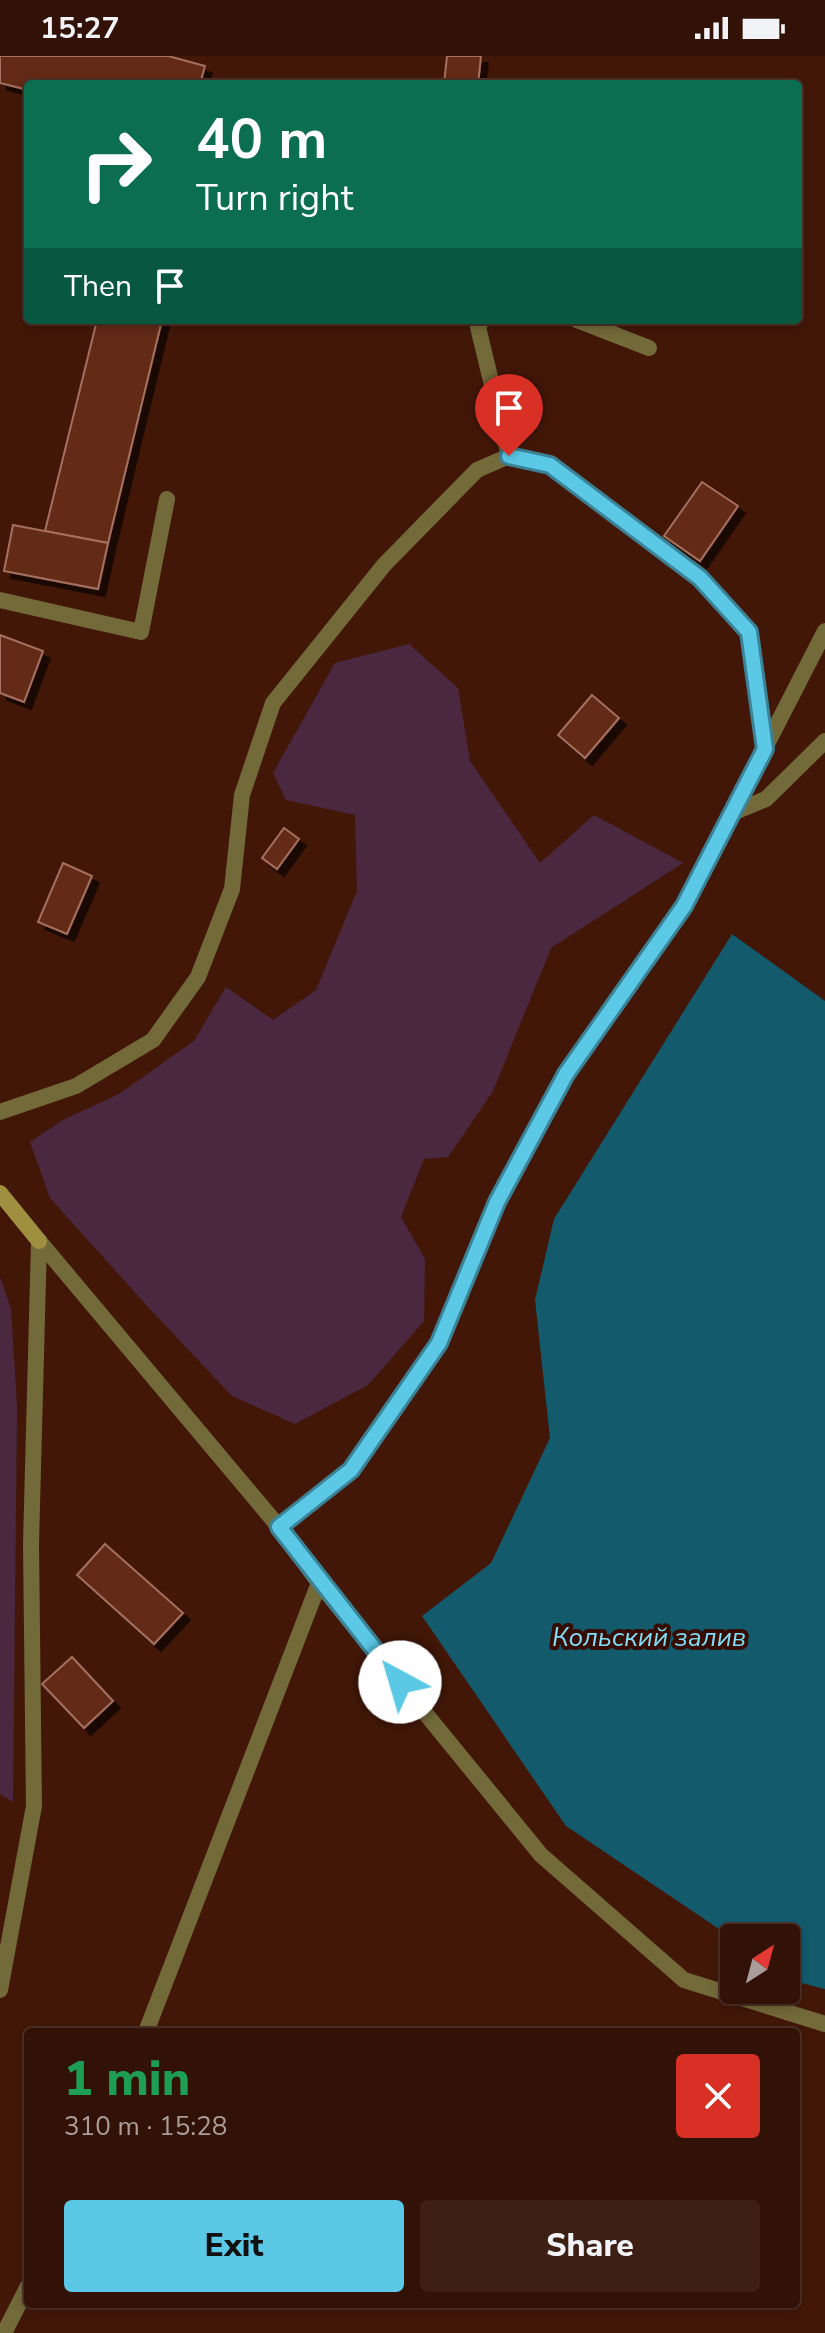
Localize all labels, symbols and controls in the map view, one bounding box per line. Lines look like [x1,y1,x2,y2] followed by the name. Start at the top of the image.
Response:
[40,8,119,49] text: 15:27
[196,101,327,178] text: 40 m
[64,112,168,216] icon: right
[196,174,353,223] text: Turn right
[148,264,192,308] icon: arrive
[64,266,132,307] text: Then
[475,374,543,456] pin
[487,386,531,430] icon: arrive
[552,1620,746,1655] water label: Кольский залив
[358,1640,442,1724] position arrow
[720,1924,800,2004] north arrow
[720,1924,800,2004] map controls
[64,2046,190,2112] text: 1 min
[676,2054,760,2138] button: close
[64,2109,227,2144] text: 310 m · 15:28
[64,2200,404,2292] button: Exit
[420,2200,760,2292] button: Share

